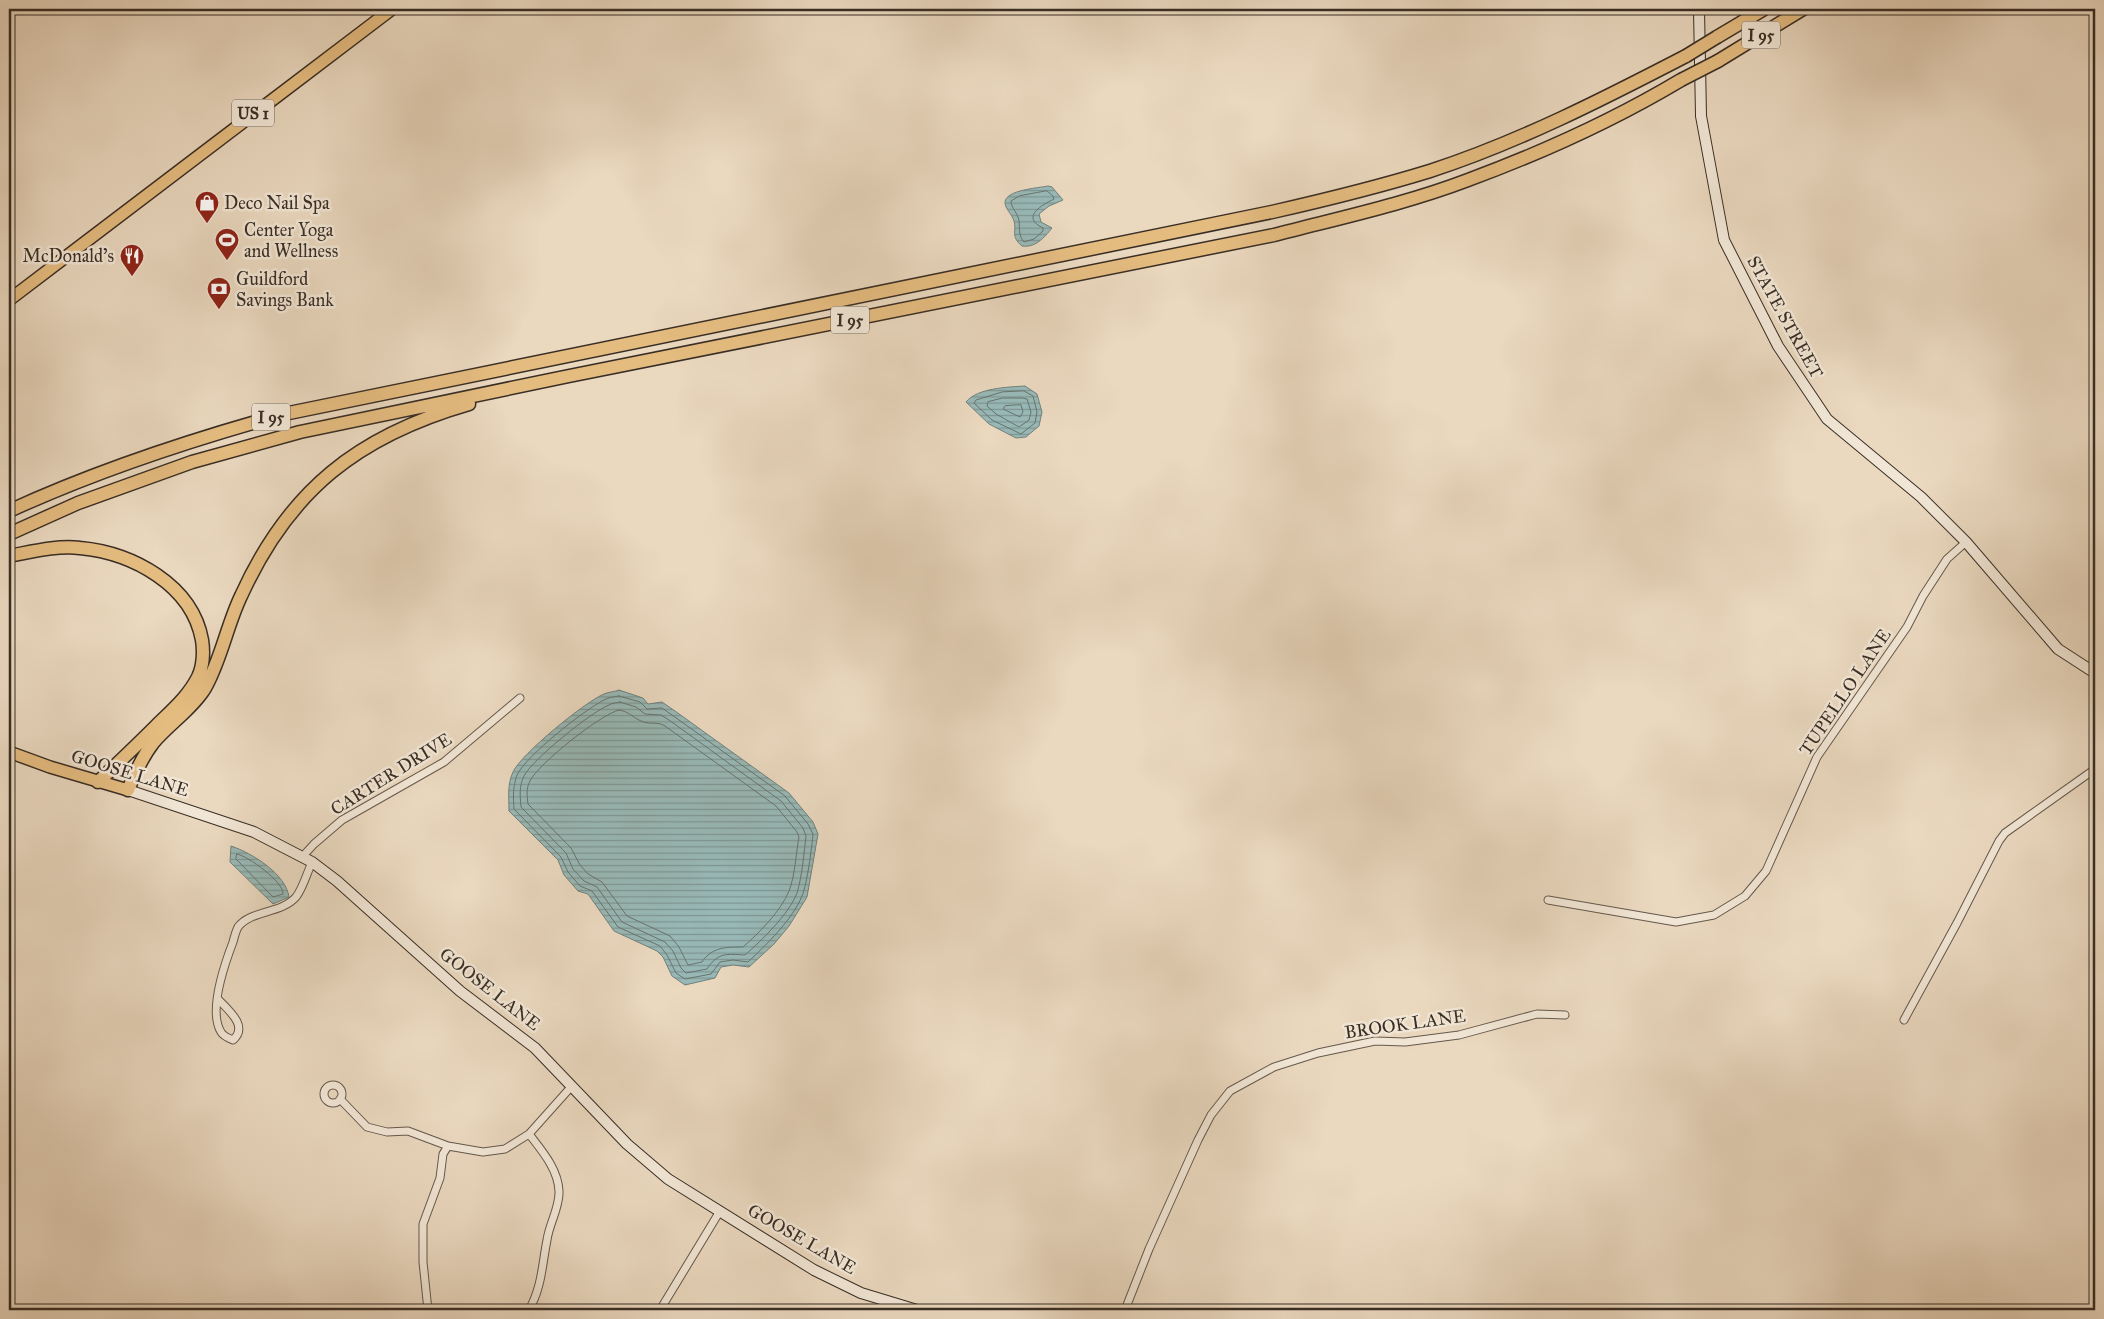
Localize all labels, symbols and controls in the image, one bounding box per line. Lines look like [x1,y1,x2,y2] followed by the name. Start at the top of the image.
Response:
[1742,22,1780,48] road number: I 95
[232,100,274,126] road number: US 1
[194,190,220,224] shop icon: Deco Nail Spa
[224,192,330,214] place label: Deco Nail Spa
[244,219,338,262] place label: Center Yoga and Wellness
[214,227,240,261] sports icon: Center Yoga and Wellness
[119,243,145,277] restaurant icon: McDonald's
[23,245,114,267] place label: McDonald's
[1742,252,1828,382] street label: STATE STREET
[236,268,334,312] place label: Guildford Savings Bank
[206,276,232,310] bank icon: Guildford Savings Bank
[831,306,869,334] road number: I 95
[252,404,290,431] road number: I 95
[1794,624,1896,760] street label: TUPELLO LANE
[327,728,456,820] street label: CARTER DRIVE
[69,745,192,801] street label: GOOSE LANE
[435,943,545,1035] street label: GOOSE LANE
[1343,1005,1467,1043] street label: BROOK LANE
[744,1199,860,1279] street label: GOOSE LANE

